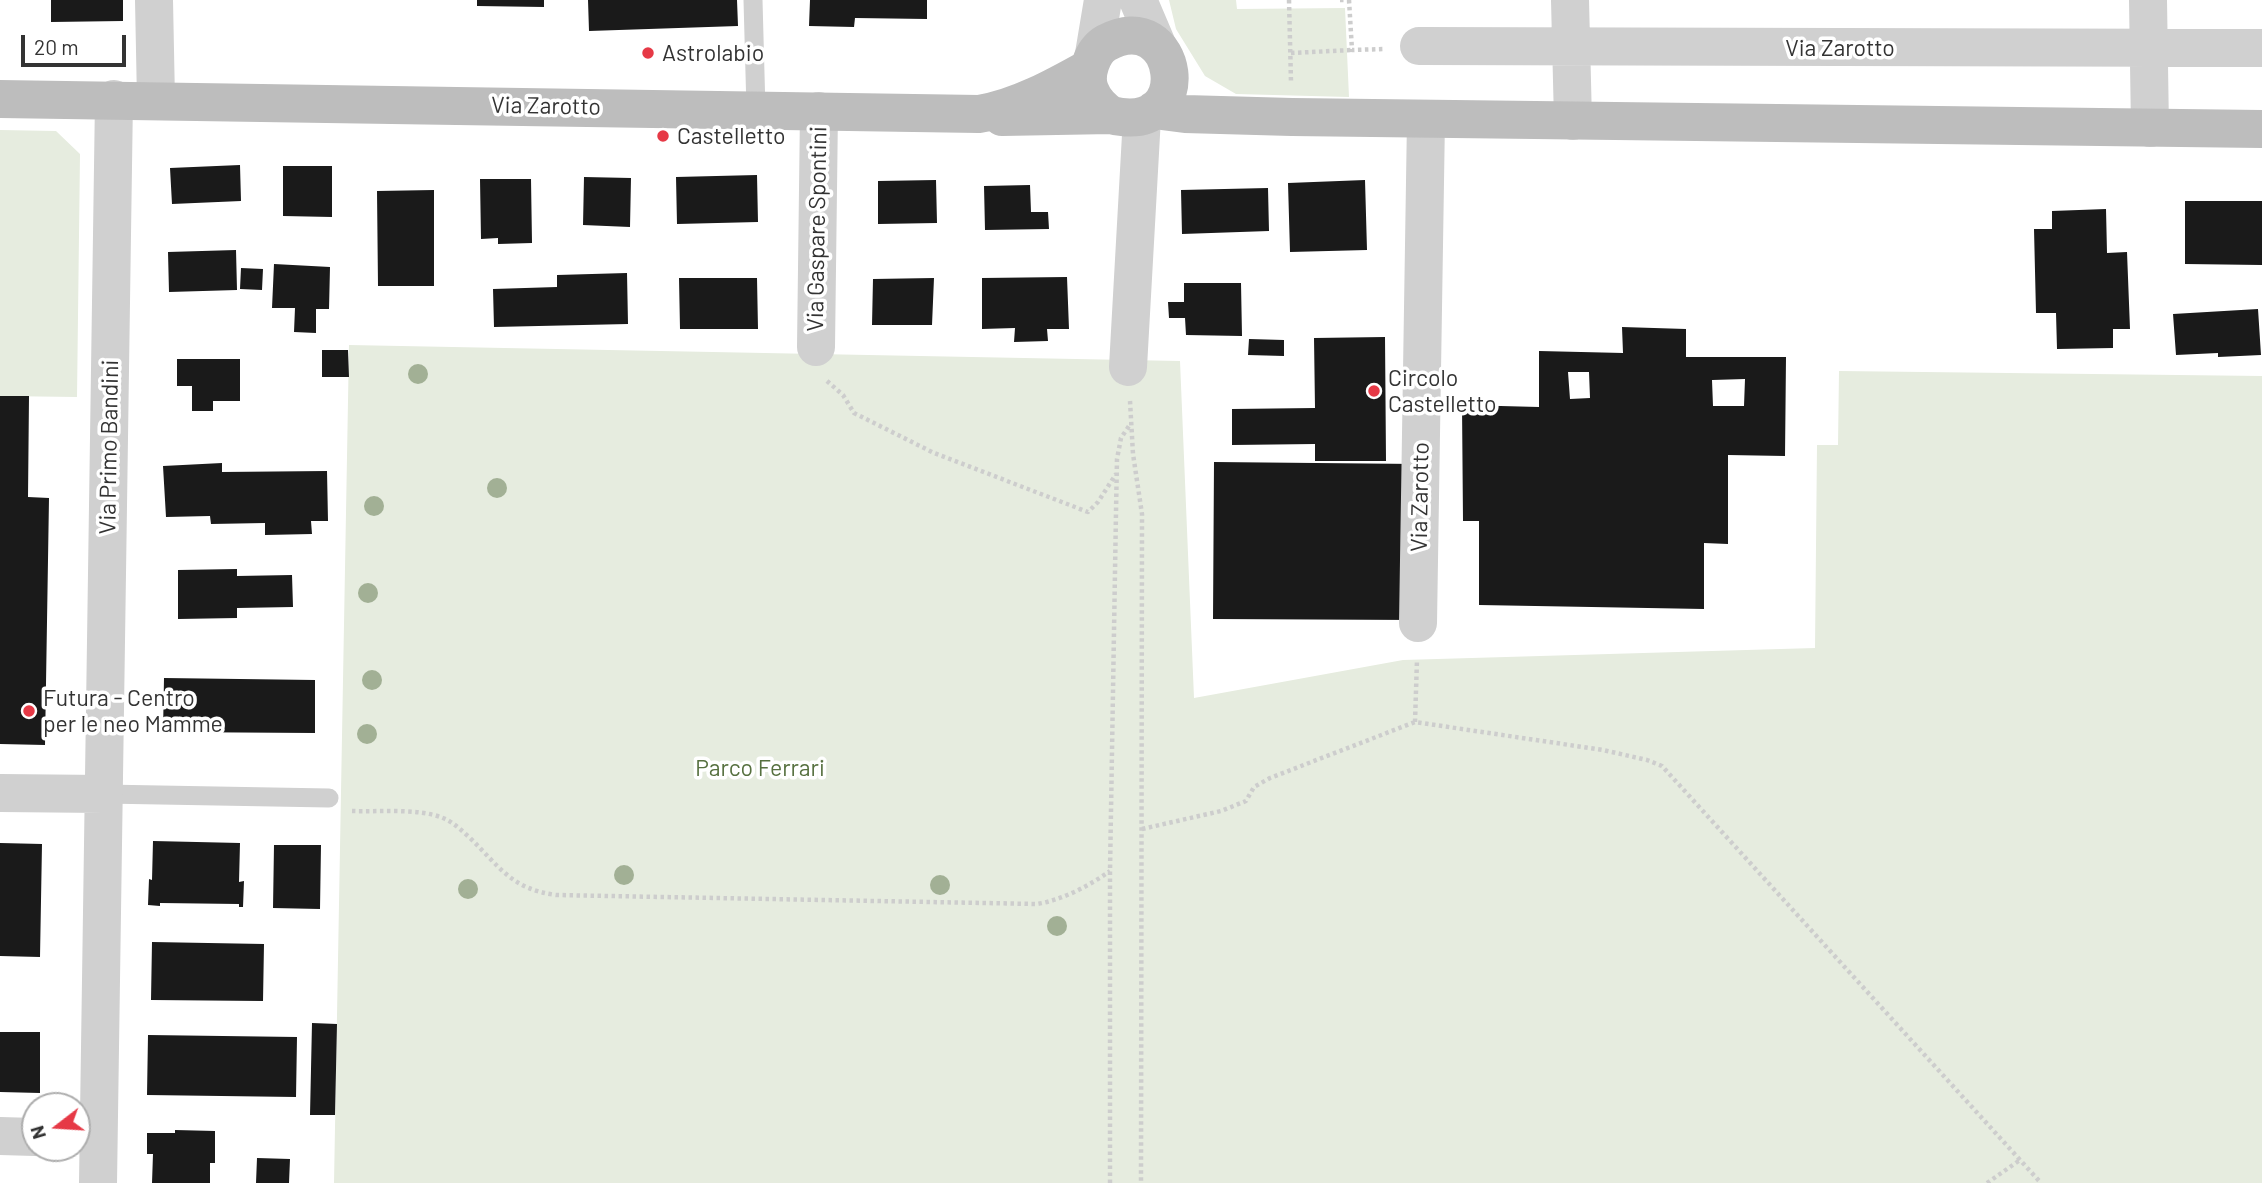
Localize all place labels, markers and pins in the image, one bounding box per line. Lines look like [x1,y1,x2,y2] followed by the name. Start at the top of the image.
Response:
[662,39,764,67] place label: Astrolabio
[640,45,656,61] marker: Astrolabio
[677,122,785,150] place label: Castelletto
[655,128,671,144] marker: Castelletto
[1388,364,1496,418] place label: Circolo Castelletto
[1366,383,1382,399] marker: Circolo Castelletto
[43,684,223,738] place label: Futura - Centro per le neo Mamme
[21,703,37,719] marker: Futura - Centro per le neo Mamme

